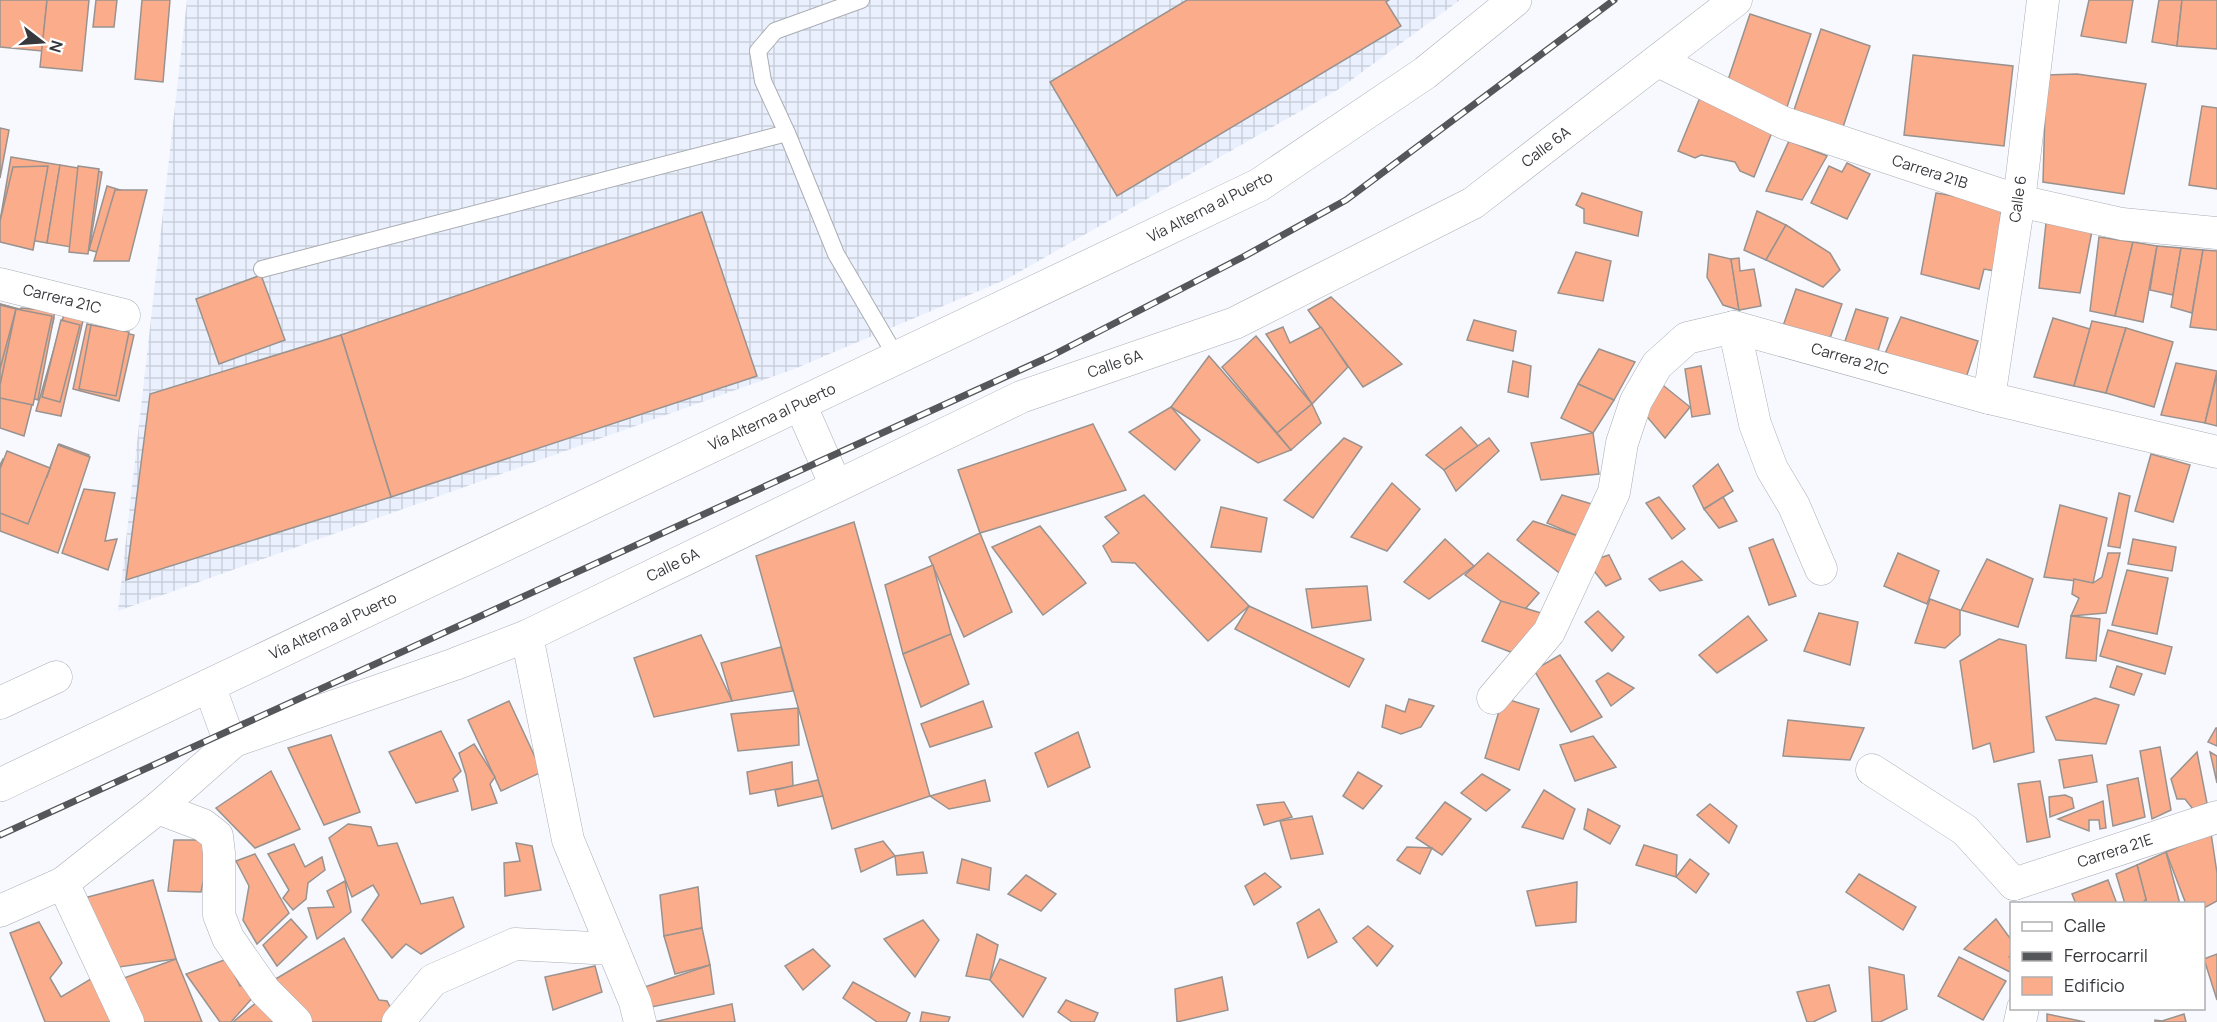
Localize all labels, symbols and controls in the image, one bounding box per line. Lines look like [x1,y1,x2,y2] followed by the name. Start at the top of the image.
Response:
[12,12,72,72] north arrow
[44,38,69,55] text: N
[1517,121,1575,172] street label: Calle 6A
[1890,149,1971,194] street label: Carrera 21B
[1143,166,1276,247] street label: Vía Alterna al Puerto
[2004,174,2031,224] street label: Calle 6
[21,279,104,318] street label: Carrera 21C
[1809,337,1892,380] street label: Carrera 21C
[1085,344,1146,383] street label: Calle 6A
[705,378,839,455] street label: Vía Alterna al Puerto
[643,542,703,586] street label: Calle 6A
[266,587,400,664] street label: Vía Alterna al Puerto
[2075,829,2155,873] street label: Carrera 21E
[2010,902,2205,1010] legend
[2064,913,2106,937] text: Calle
[2064,943,2148,967] text: Ferrocarril
[2064,973,2125,997] text: Edificio

